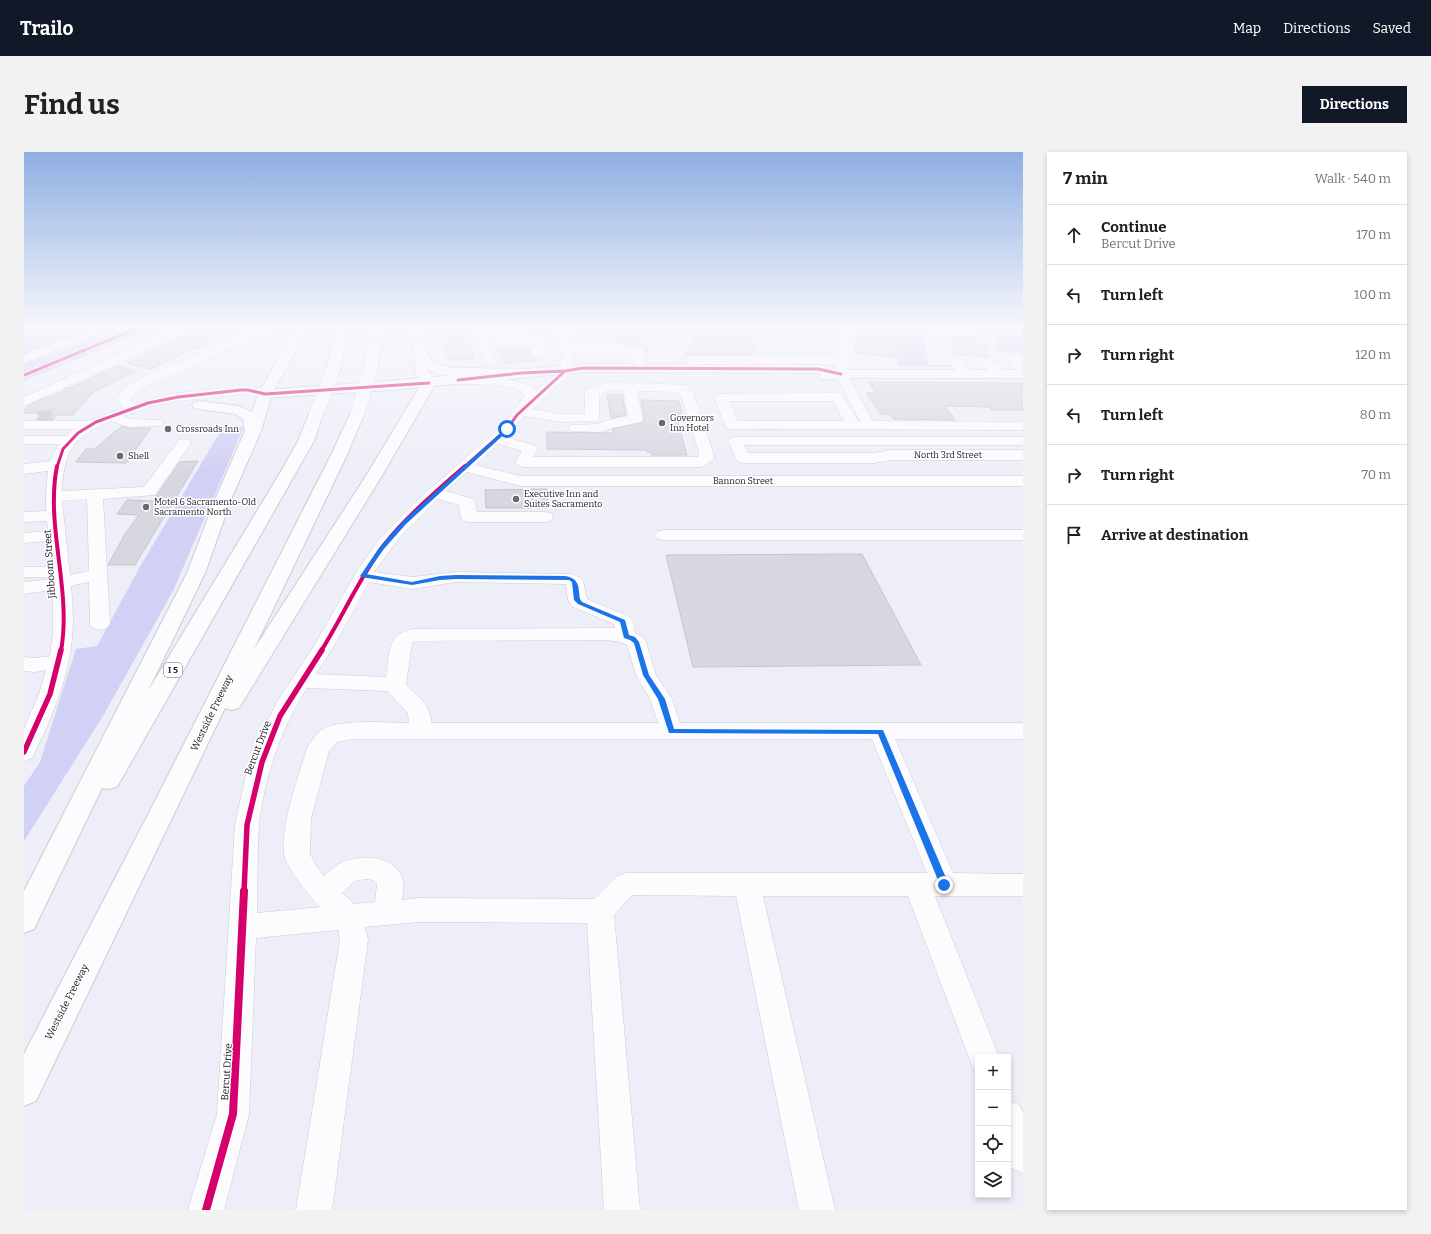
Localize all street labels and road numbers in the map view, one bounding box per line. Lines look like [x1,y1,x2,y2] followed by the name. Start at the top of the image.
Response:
[914,450,983,460] street label: North 3rd Street
[713,476,774,486] street label: Bannon Street
[42,529,58,600] street label: Jibboom Street
[164,663,182,677] road number: I 5
[188,672,236,753] street label: Westside Freeway
[242,719,274,777] street label: Bercut Drive
[43,962,92,1042] street label: Westside Freeway
[219,1043,235,1101] street label: Bercut Drive

